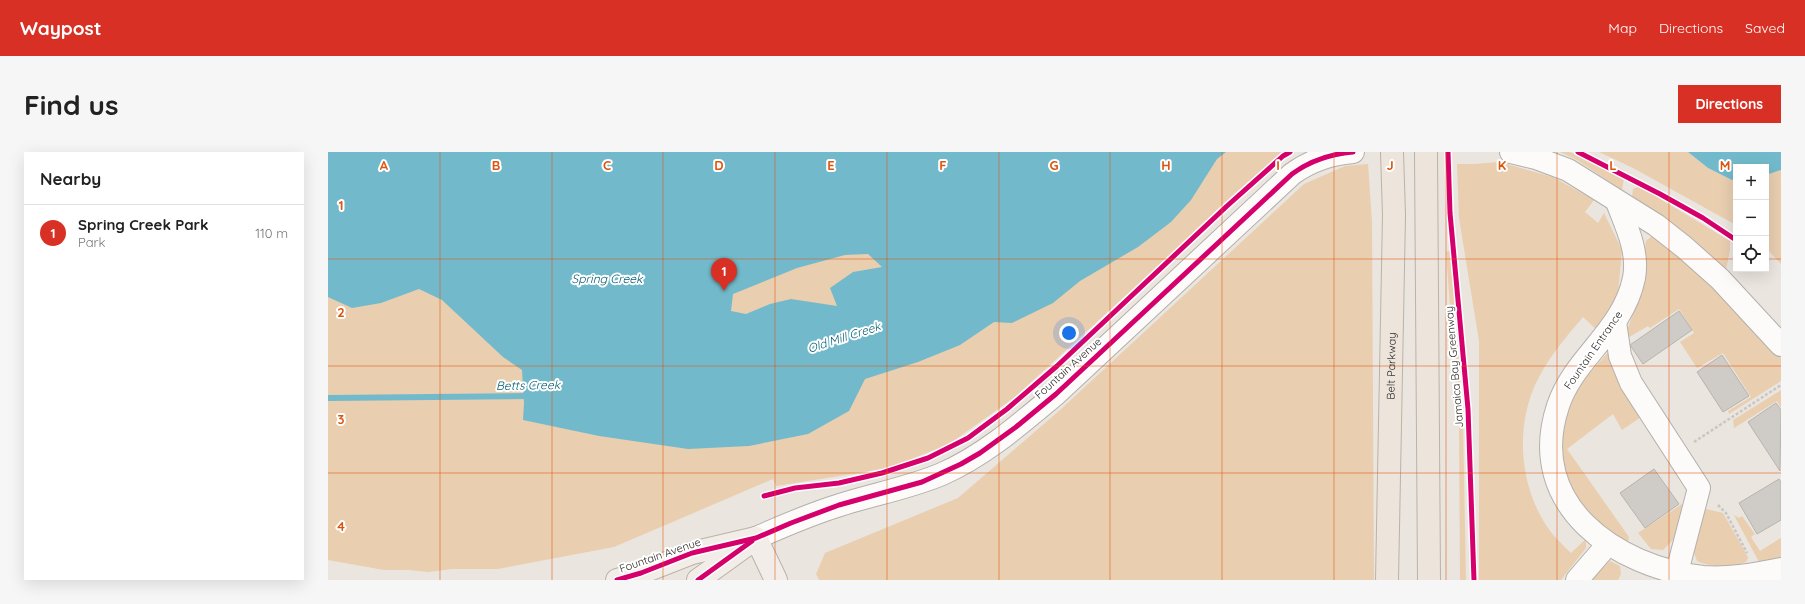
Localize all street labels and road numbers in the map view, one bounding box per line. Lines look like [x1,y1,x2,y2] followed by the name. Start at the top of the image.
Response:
[1442,306,1466,428] street label: Jamaica Bay Greenway
[1561,308,1625,392] street label: Fountain Entrance
[1383,332,1399,400] street label: Belt Parkway
[1032,334,1104,402] street label: Fountain Avenue
[618,535,702,575] street label: Fountain Avenue

